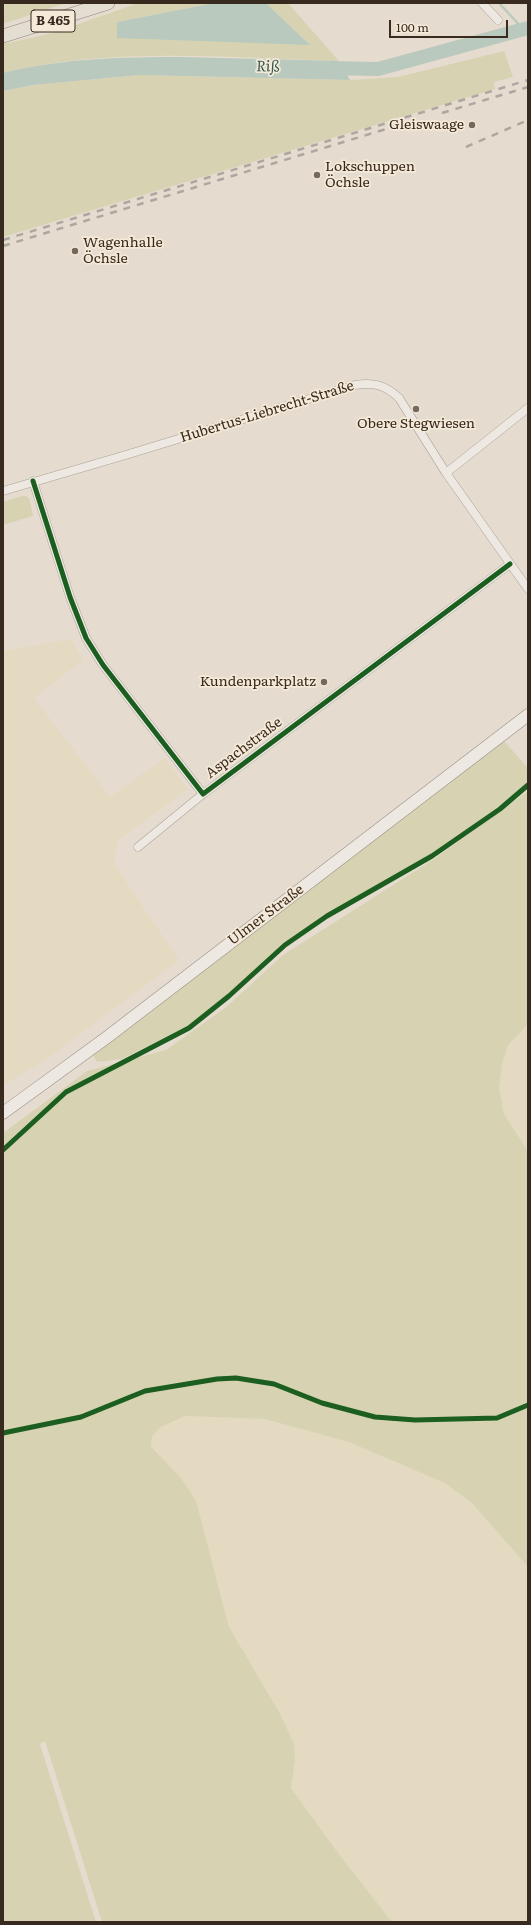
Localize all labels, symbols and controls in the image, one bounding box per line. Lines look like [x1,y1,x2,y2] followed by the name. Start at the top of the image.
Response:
[31,10,75,32] road number: B 465
[391,12,510,38] scale bar
[396,18,429,36] text: 100 m
[256,58,280,76] water label: Riß
[389,117,464,133] place label: Gleiswaage
[467,120,477,130] marker: Gleiswaage
[325,159,415,192] place label: Lokschuppen Öchsle
[312,170,322,180] marker: Lokschuppen Öchsle
[83,235,163,268] place label: Wagenhalle Öchsle
[70,246,80,256] marker: Wagenhalle Öchsle
[178,378,356,446] street label: Hubertus-Liebrecht-Straße
[411,404,421,414] marker: Obere Stegwiesen
[357,416,475,432] place label: Obere Stegwiesen
[200,674,316,690] place label: Kundenparkplatz
[319,677,329,687] marker: Kundenparkplatz
[203,714,285,782] street label: Aspachstraße
[225,881,307,949] street label: Ulmer Straße

